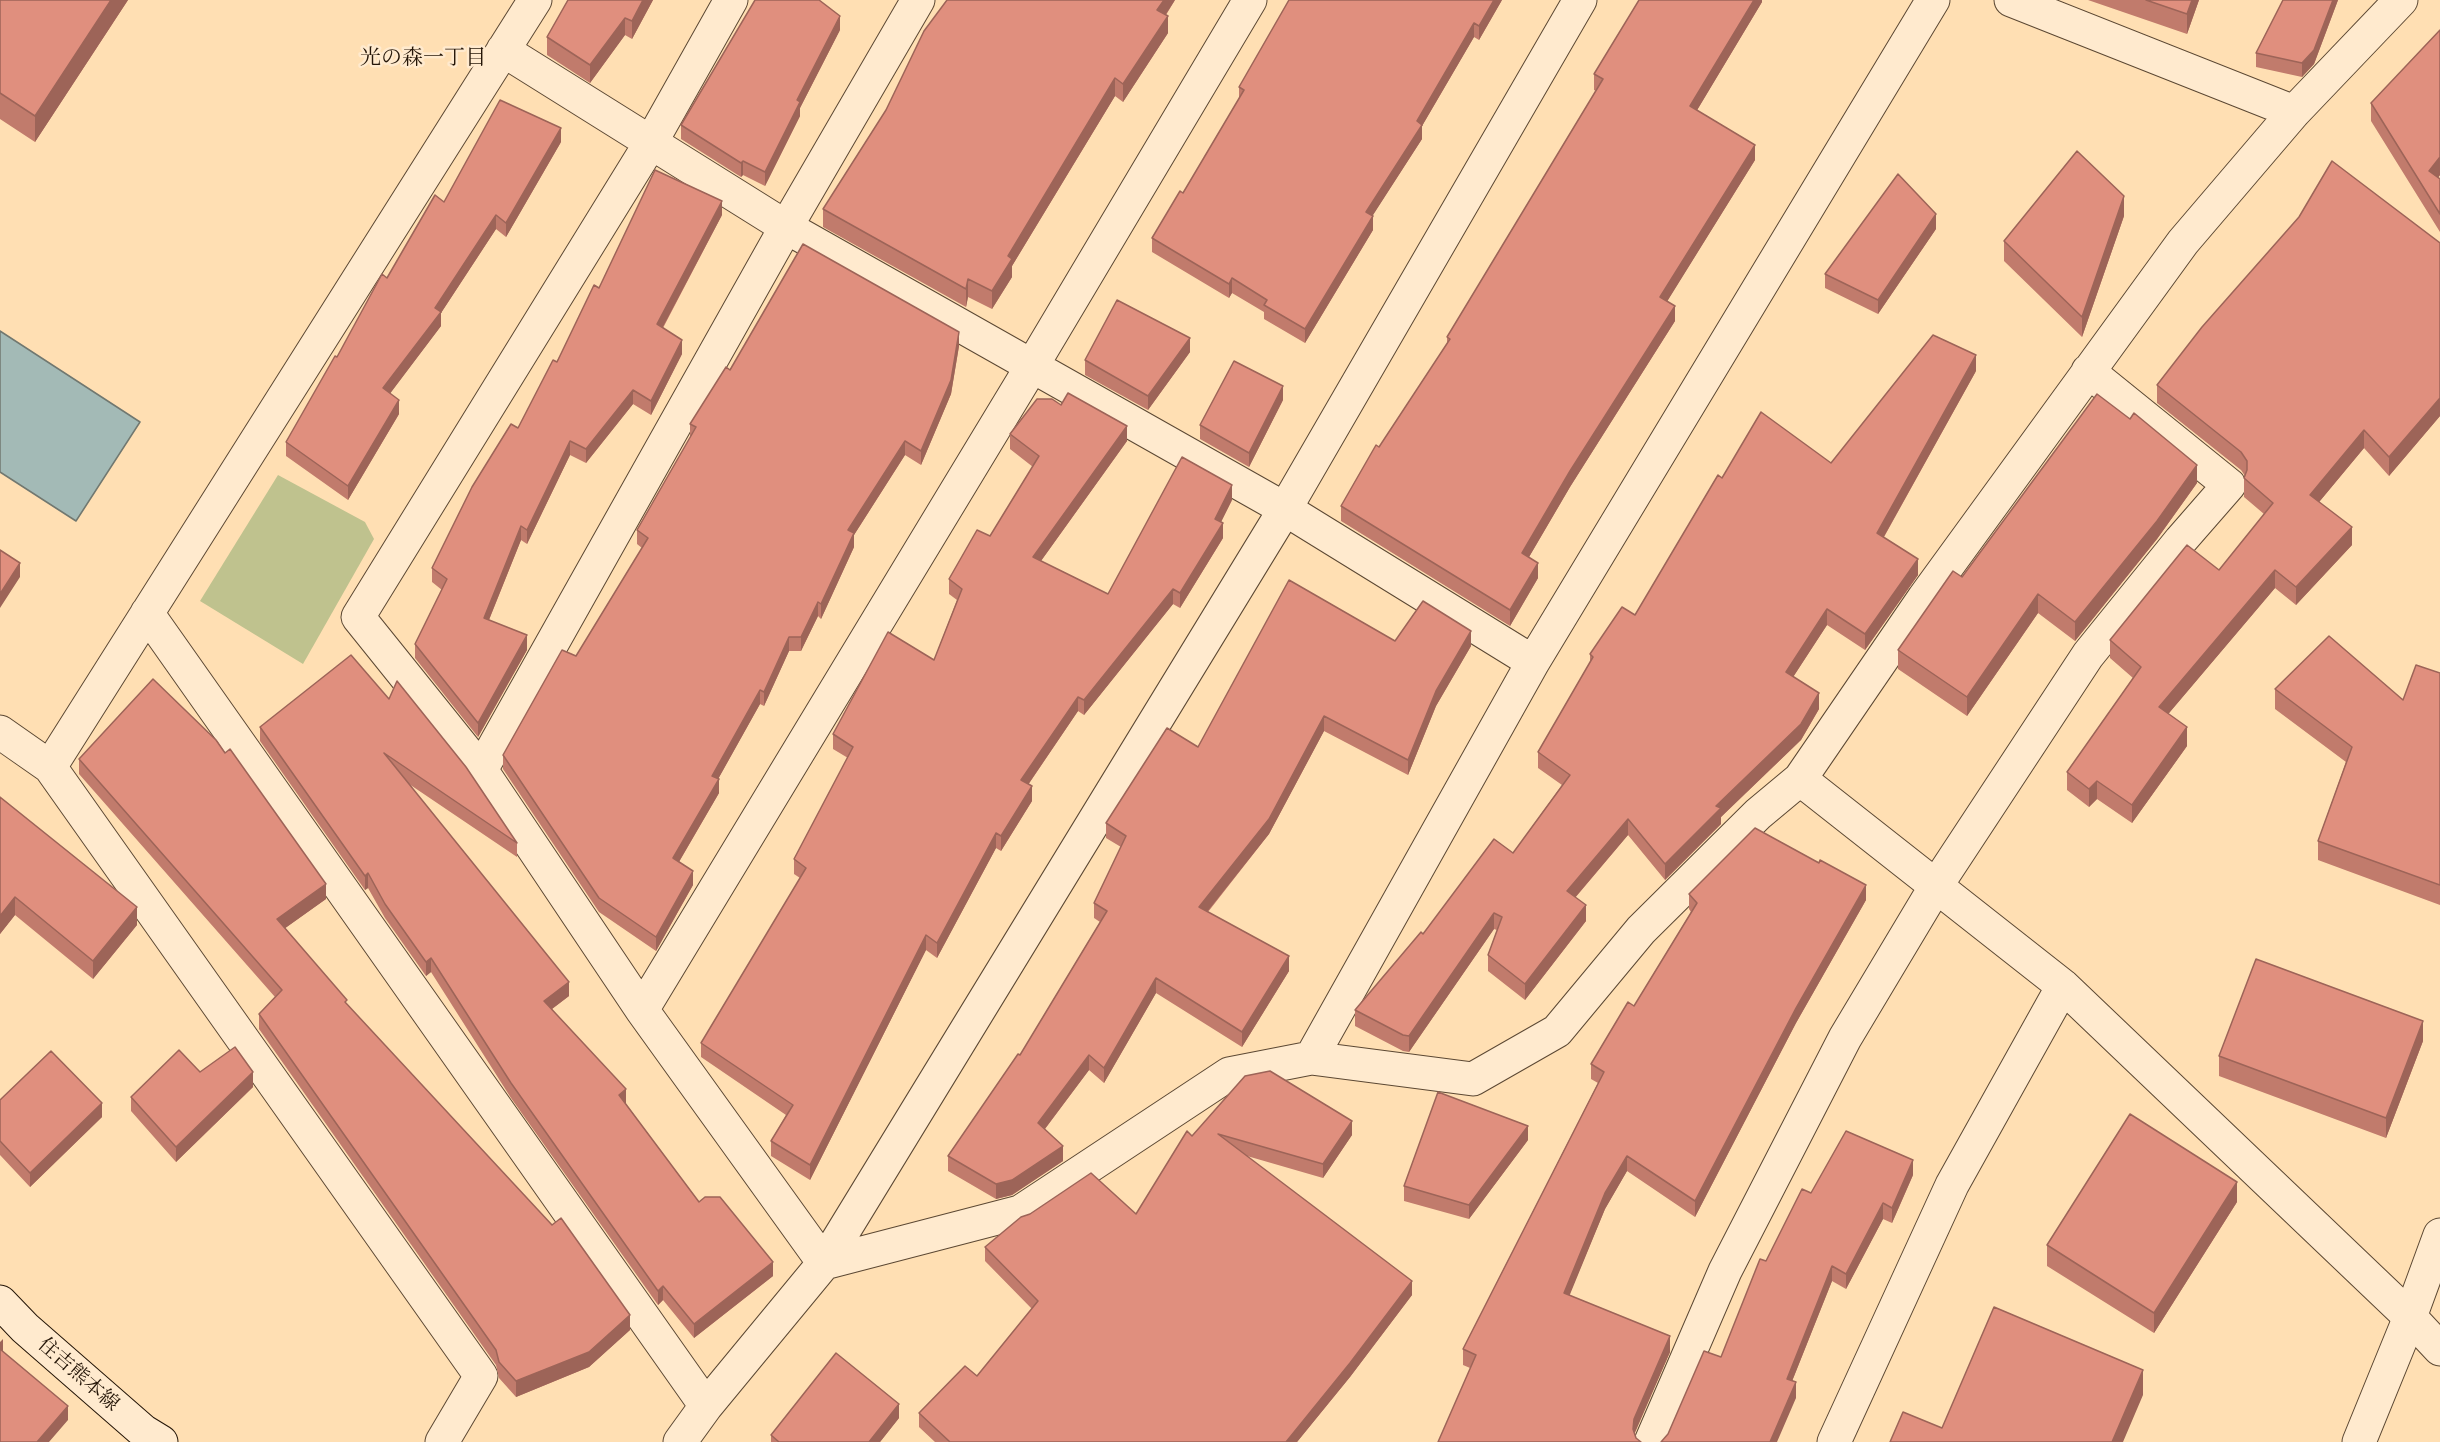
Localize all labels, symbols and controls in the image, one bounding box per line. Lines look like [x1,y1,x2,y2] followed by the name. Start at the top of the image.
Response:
[360,46,486,72] district label: 光の森一丁目
[32,1333,124,1417] street label: 住吉熊本線

